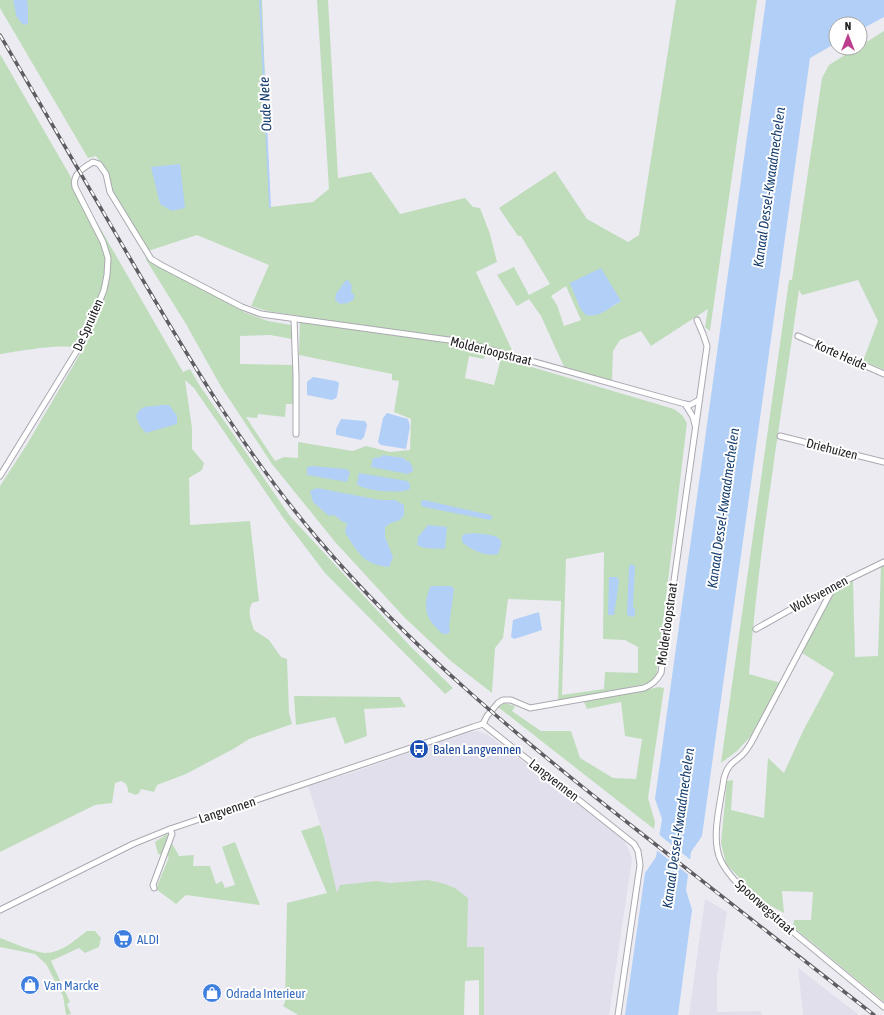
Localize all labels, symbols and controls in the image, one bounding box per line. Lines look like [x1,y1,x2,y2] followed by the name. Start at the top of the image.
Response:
[828,16,868,56] north arrow
[845,20,851,32] text: N
[256,76,274,132] water label: Oude Nete
[750,106,788,268] water label: Kanaal Dessel-Kwaadmechelen
[70,297,106,353] street label: De Spruiten
[449,334,534,368] street label: Molderloopstraat
[812,337,870,373] street label: Korte Heide
[704,427,742,589] water label: Kanaal Dessel-Kwaadmechelen
[805,435,859,463] street label: Driehuizen
[788,573,850,615] street label: Wolfsvennen
[654,581,680,666] street label: Molderloopstraat
[408,738,430,760] bus stop icon: Balen Langvennen
[433,742,521,757] place label: Balen Langvennen
[659,747,697,909] water label: Kanaal Dessel-Kwaadmechelen
[526,756,582,804] street label: Langvennen
[197,794,257,826] street label: Langvennen
[732,876,798,938] street label: Spoorwegstraat
[112,928,134,950] supermarket icon: ALDI
[137,932,159,947] place label: ALDI
[19,974,41,996] shop icon: Van Marcke
[44,978,99,993] place label: Van Marcke
[201,982,223,1004] shop icon: Odrada Interieur
[226,986,306,1001] place label: Odrada Interieur

